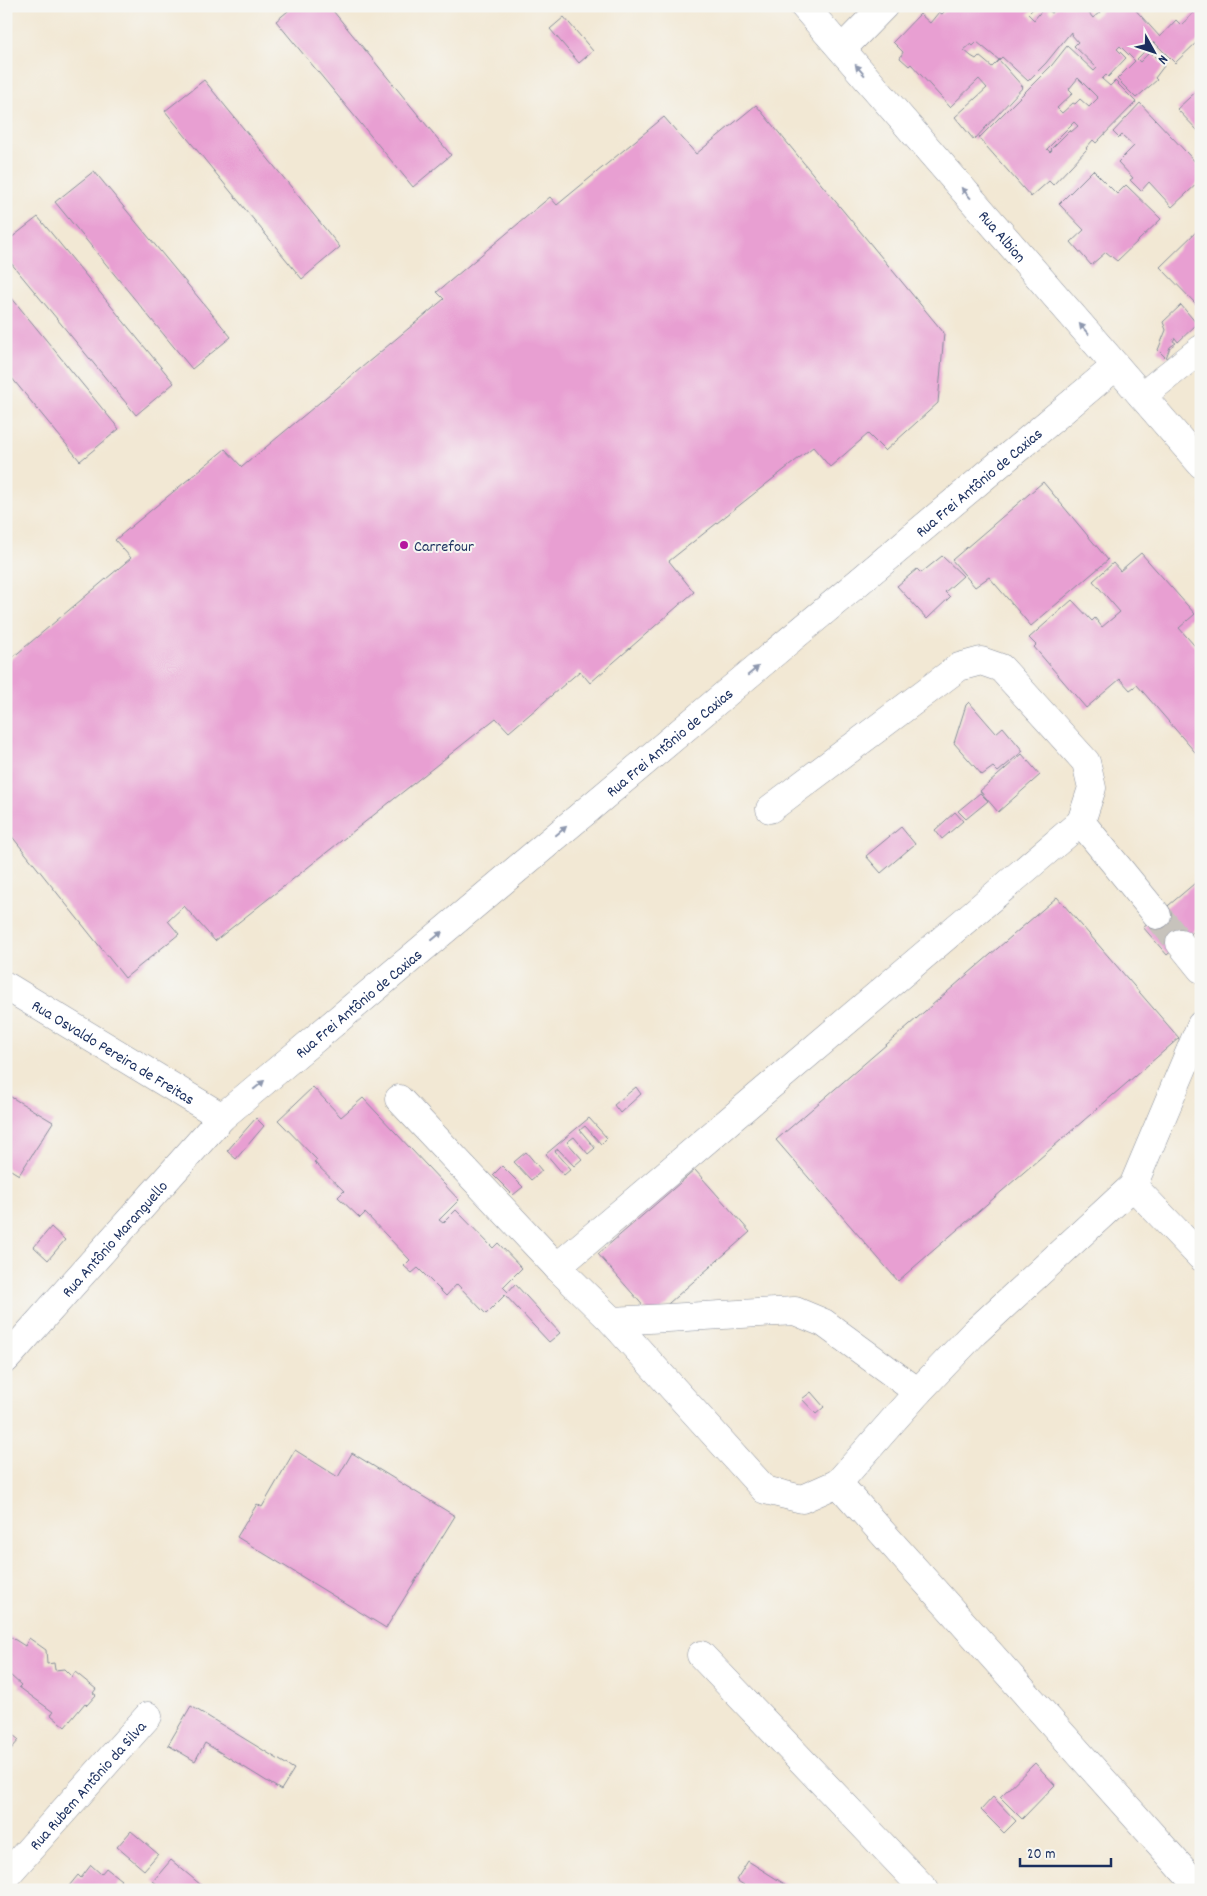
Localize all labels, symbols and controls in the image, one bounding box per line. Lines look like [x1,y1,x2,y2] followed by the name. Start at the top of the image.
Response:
[1130,28,1180,78] north arrow
[1152,50,1172,68] text: N
[854,64,865,77] one-way arrow
[960,187,972,199] one-way arrow
[972,206,1031,269] street label: Rua Albion
[1078,322,1089,335] one-way arrow
[911,423,1049,544] street label: Rua Frei Antônio de Caxias
[414,536,474,559] place label: Carrefour
[398,539,410,551] marker: Carrefour
[746,665,759,676] one-way arrow
[602,683,739,804] street label: Rua Frei Antônio de Caxias
[555,826,568,837] one-way arrow
[431,931,443,942] one-way arrow
[291,944,428,1065] street label: Rua Frei Antônio de Caxias
[27,995,199,1112] street label: Rua Osvaldo Pereira de Freitas
[252,1080,265,1091] one-way arrow
[57,1176,174,1303] street label: Rua Antônio Maranguello
[25,1716,153,1856] street label: Rua Rubem Antônio da Silva
[1020,1836,1111,1868] scale bar
[1027,1844,1055,1866] text: 20 m

